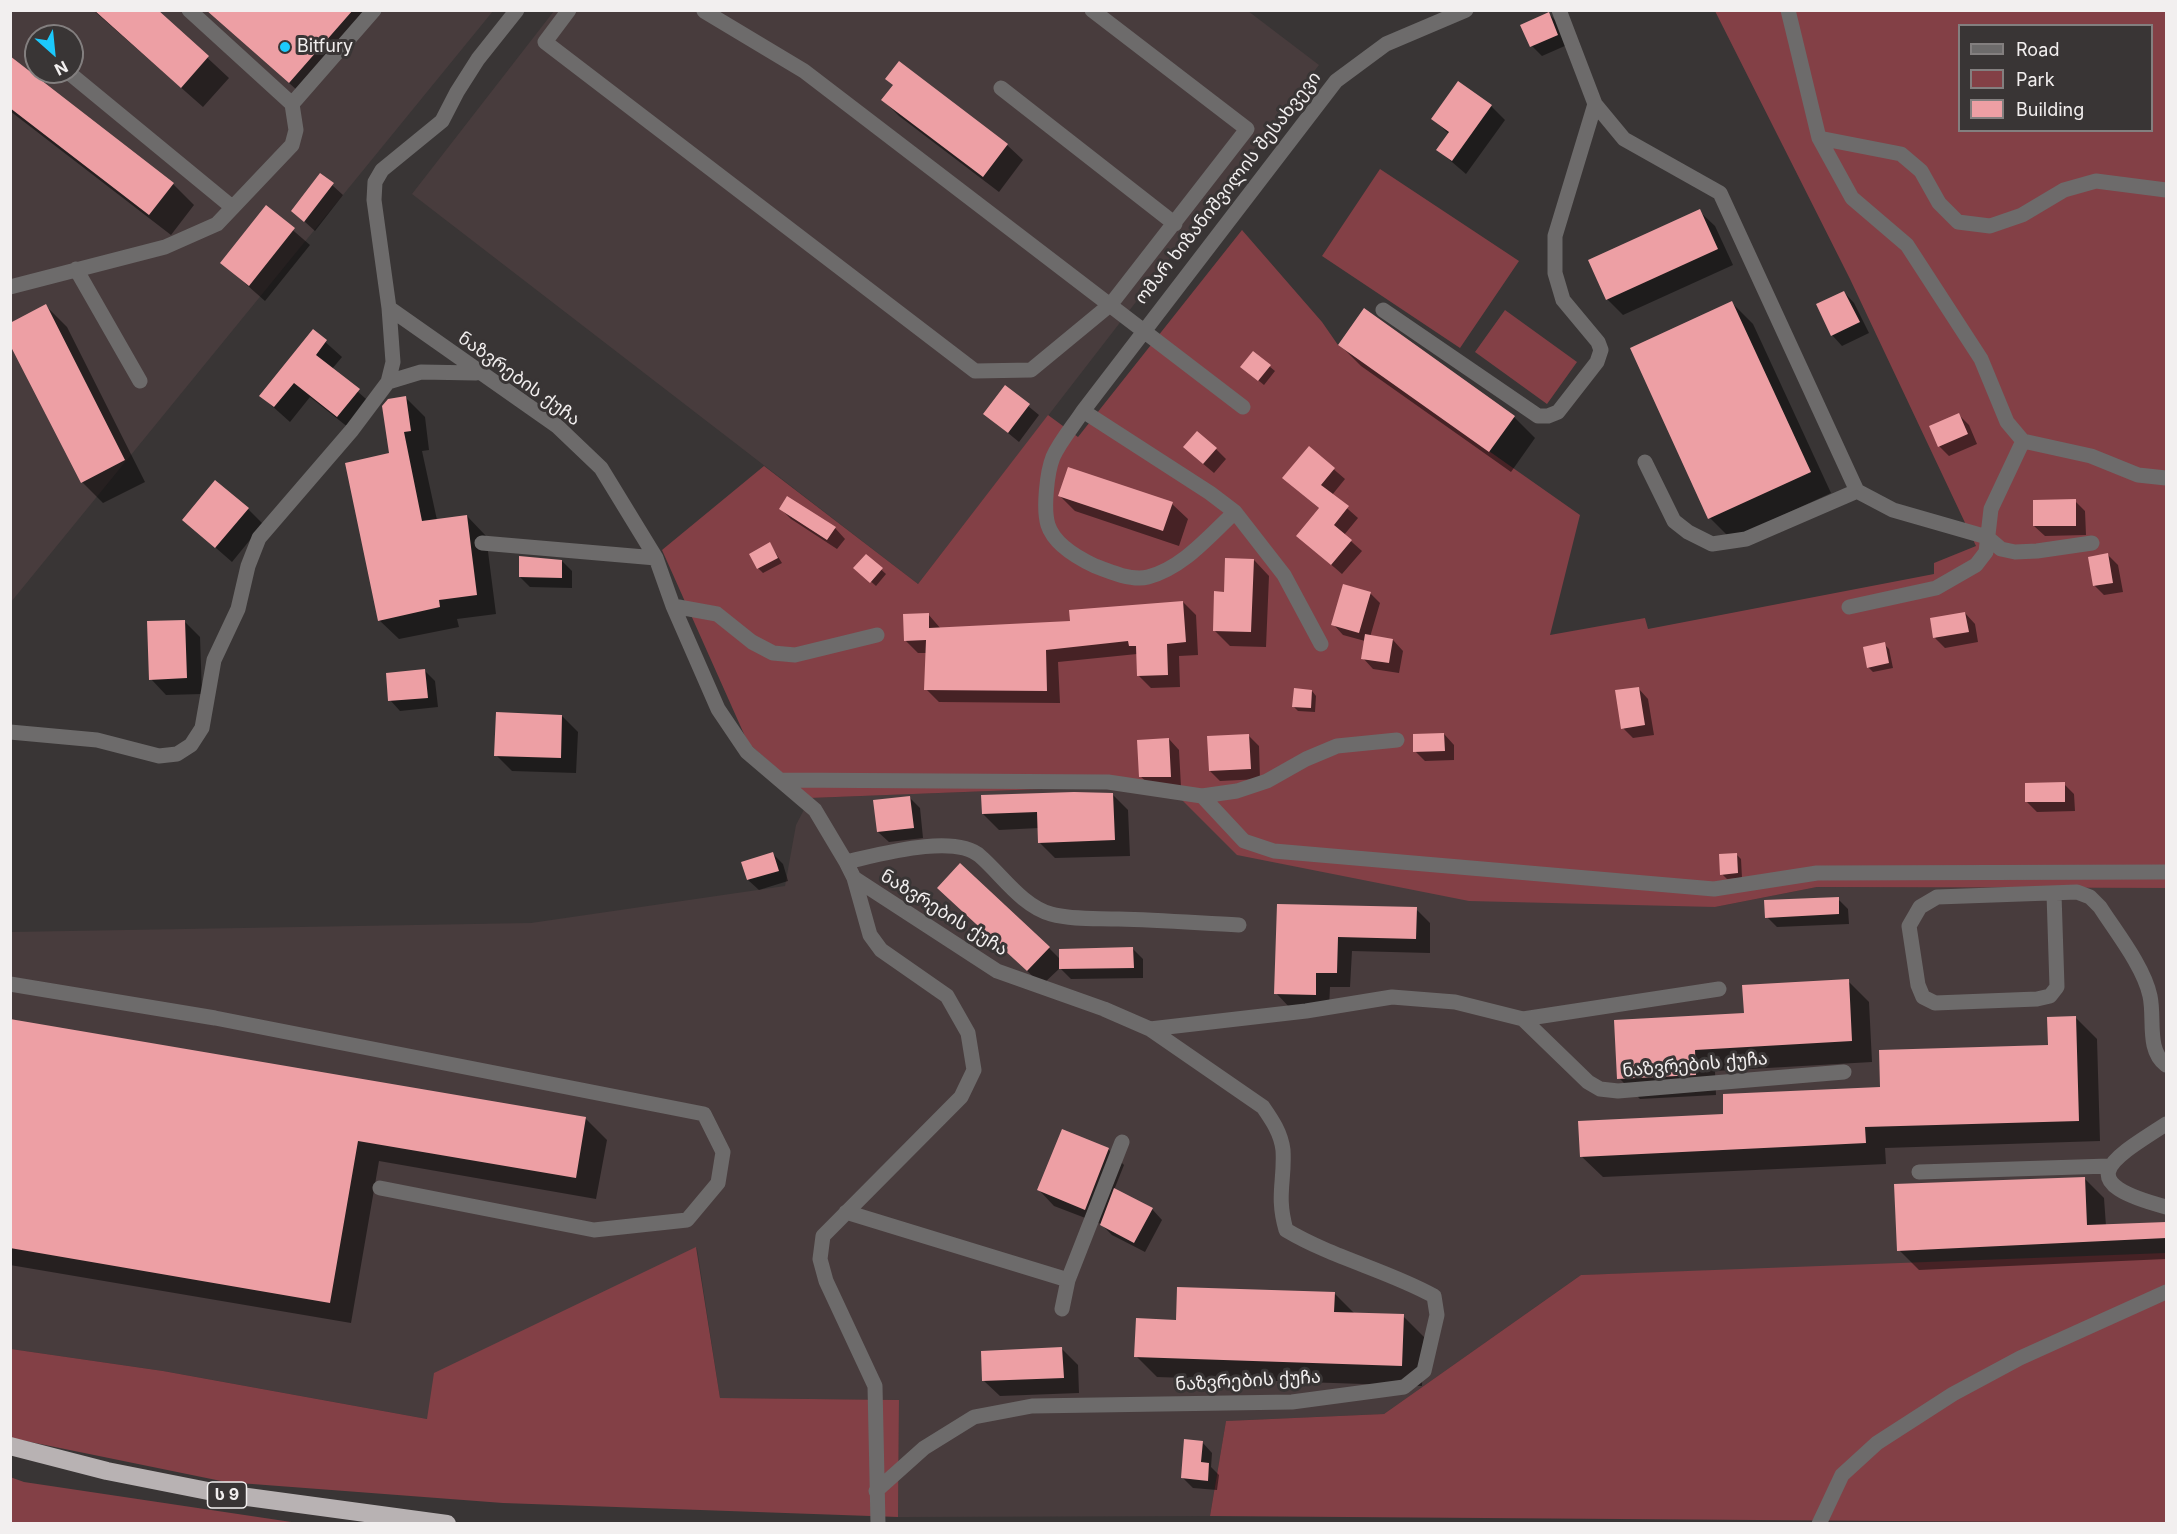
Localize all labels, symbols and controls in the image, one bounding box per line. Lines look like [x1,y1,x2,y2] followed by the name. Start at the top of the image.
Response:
[24,24,84,84] north arrow
[1958,24,2153,132] legend
[297,36,353,58] place label: Bitfury
[2016,39,2059,60] text: Road
[278,40,292,54] marker: Bitfury
[51,57,71,80] text: N
[1130,67,1326,309] street label: ომარ ხიზანიშვილის შესახვევი
[2016,69,2055,90] text: Park
[2016,99,2084,120] text: Building
[454,327,584,431] street label: ნაზვრების ქუჩა
[876,865,1012,961] street label: ნაზვრების ქუჩა
[1621,1048,1769,1082] street label: ნაზვრების ქუჩა
[1175,1366,1321,1396] street label: ნაზვრების ქუჩა
[208,1482,246,1508] road number: ს 9

